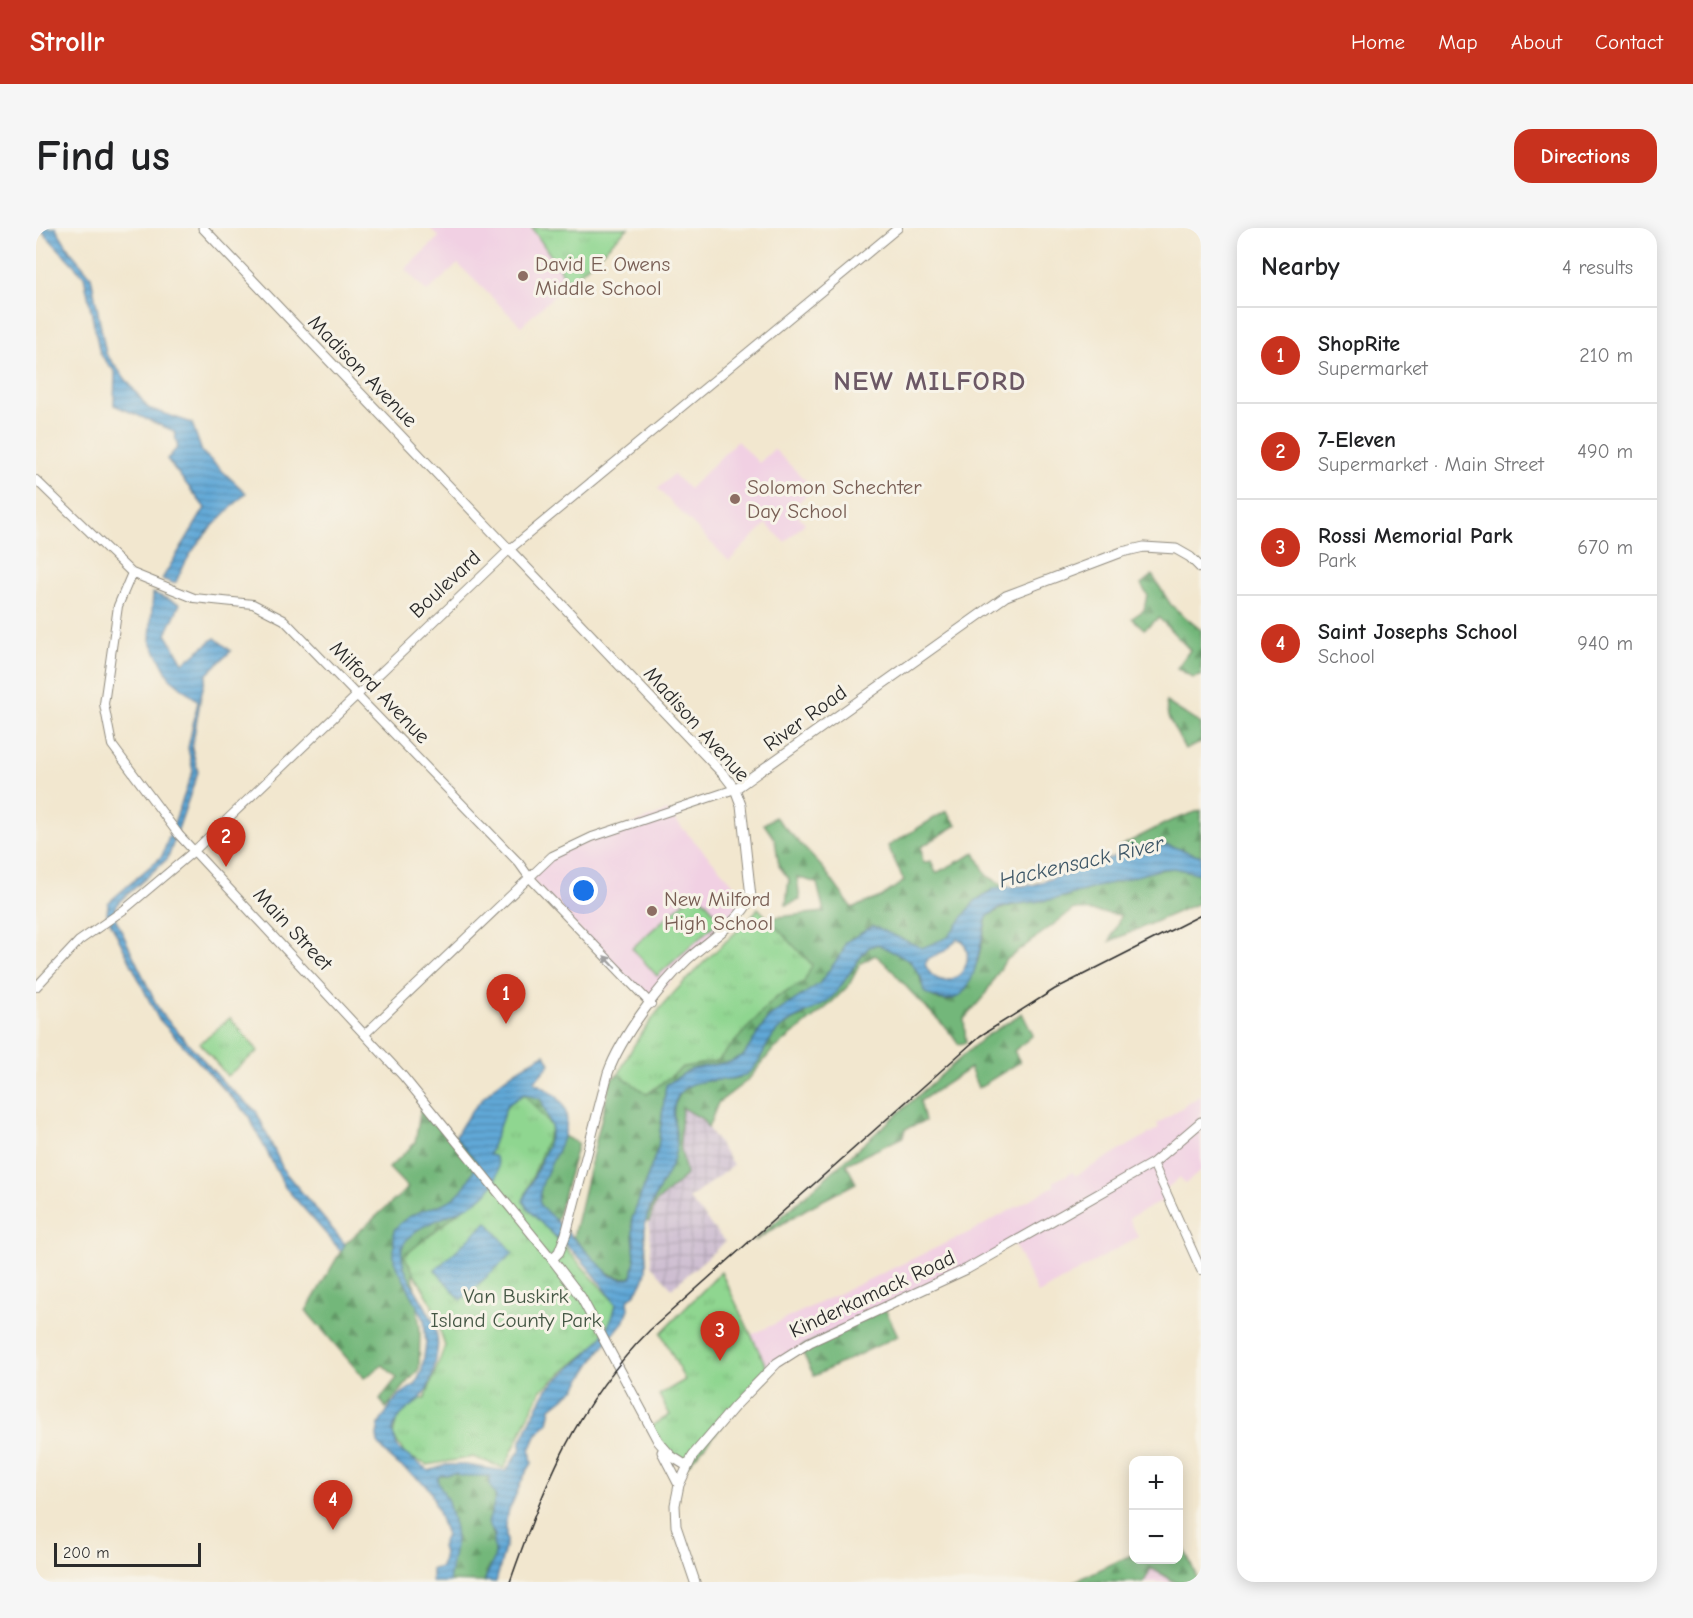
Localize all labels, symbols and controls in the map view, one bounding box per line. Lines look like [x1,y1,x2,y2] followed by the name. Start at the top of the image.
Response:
[30,26,104,58] text: Strollr
[1351,30,1405,54] text: Home
[1438,30,1478,54] text: Map
[1511,30,1562,54] text: About
[1595,30,1663,54] text: Contact
[1514,129,1657,183] button: Directions
[36,132,170,181] text: Find us
[535,252,670,300] place label: David E. Owens Middle School
[1261,252,1340,282] text: Nearby
[1562,256,1633,279] text: 4 results
[516,269,530,283] marker: David E. Owens Middle School
[303,310,423,432] street label: Madison Avenue
[1318,331,1400,357] text: ShopRite
[1277,344,1284,367] text: 1
[1579,344,1633,367] text: 210 m
[1318,357,1428,380] text: Supermarket
[833,366,1027,397] district label: NEW MILFORD
[1318,427,1396,453] text: 7-Eleven
[1276,440,1285,463] text: 2
[1577,440,1633,463] text: 490 m
[1318,453,1544,476] text: Supermarket · Main Street
[747,475,922,523] place label: Solomon Schechter Day School
[728,492,742,506] marker: Solomon Schechter Day School
[1318,523,1513,549] text: Rossi Memorial Park
[1276,536,1285,559] text: 3
[1577,536,1633,559] text: 670 m
[405,545,485,623] street label: Boulevard
[1318,549,1356,572] text: Park
[1318,619,1518,645] text: Saint Josephs School
[1276,632,1285,655] text: 4
[1577,632,1633,655] text: 940 m
[325,636,435,748] street label: Milford Avenue
[1318,645,1375,668] text: School
[639,661,755,787] street label: Madison Avenue
[759,680,851,756] street label: River Road
[206,818,246,867] pin: 2
[996,830,1167,894] water label: Hackensack River
[569,876,598,905] your location
[249,883,338,976] street label: Main Street
[664,887,773,935] place label: New Milford High School
[645,904,659,918] marker: New Milford High School
[603,954,617,969] one-way arrow
[486,974,526,1024] pin: 1
[786,1245,958,1343] street label: Kinderkamack Road
[430,1284,602,1332] park label: Van Buskirk Island County Park
[700,1312,740,1361] pin: 3
[1129,1456,1183,1564] map controls
[1129,1456,1183,1510] button: +
[314,1480,352,1530] pin: 4
[1129,1510,1183,1564] button: −
[54,1540,201,1568] scale bar
[63,1544,109,1562] text: 200 m

